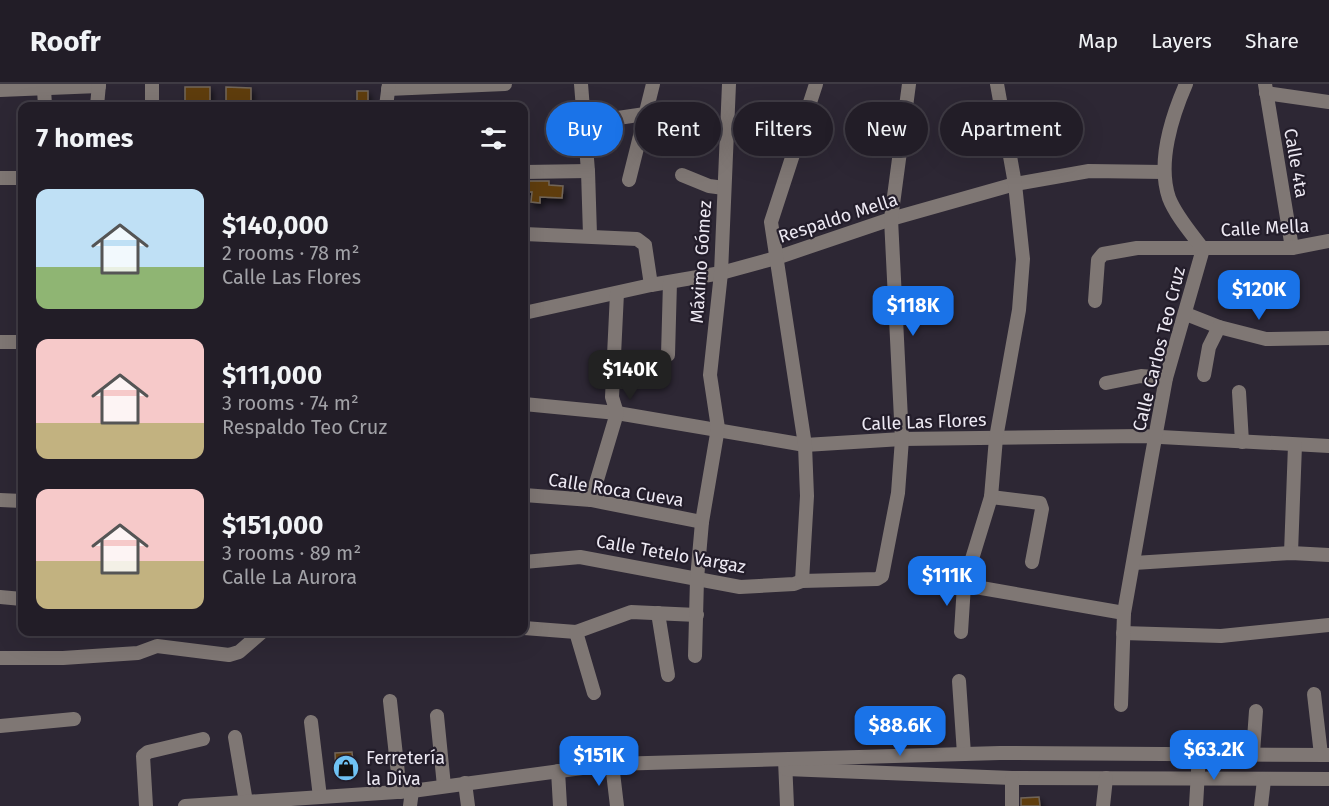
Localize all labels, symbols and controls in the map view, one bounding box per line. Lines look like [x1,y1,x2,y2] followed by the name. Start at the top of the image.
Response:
[30,25,101,58] text: Roofr
[1078,28,1118,54] text: Map
[1151,28,1212,54] text: Layers
[1245,28,1299,54] text: Share
[546,102,623,156] chip: Buy
[635,102,721,156] chip: Rent
[733,102,833,156] chip: Filters
[845,102,928,156] chip: New
[940,102,1083,156] chip: Apartment
[477,122,510,155] icon: filters
[36,123,133,154] text: 7 homes
[1279,126,1313,200] street label: Calle 4ta
[776,188,900,248] street label: Respaldo Mella
[686,200,716,324] street label: Máximo Gómez
[222,210,329,241] text: $140,000
[84,213,156,285] icon: home
[1220,215,1310,241] street label: Calle Mella
[222,241,359,265] text: 2 rooms · 78 m²
[1128,264,1190,433] street label: Calle Carlos Teo Cruz
[222,265,361,289] text: Calle Las Flores
[1217,270,1301,321] pin: $120K
[1232,277,1286,301] text: $120K
[871,286,955,337] pin: $118K
[887,293,939,317] text: $118K
[588,350,672,401] pin: $140K
[602,357,658,381] text: $140K
[222,360,322,391] text: $111,000
[84,363,156,435] icon: home
[222,391,359,415] text: 3 rooms · 74 m²
[861,409,987,435] street label: Calle Las Flores
[222,415,387,439] text: Respaldo Teo Cruz
[547,468,685,512] street label: Calle Roca Cueva
[222,510,323,541] text: $151,000
[84,513,156,585] icon: home
[594,530,748,578] street label: Calle Tetelo Vargaz
[222,541,361,565] text: 3 rooms · 89 m²
[905,556,989,607] pin: $111K
[922,563,972,587] text: $111K
[222,565,357,589] text: Calle La Aurora
[851,706,949,757] pin: $88.6K
[869,713,931,737] text: $88.6K
[1165,730,1263,781] pin: $63.2K
[557,736,641,787] pin: $151K
[1184,737,1244,761] text: $63.2K
[573,743,625,767] text: $151K
[366,747,445,790] place label: Ferretería la Diva
[331,753,361,783] shop icon: Ferretería la Diva

